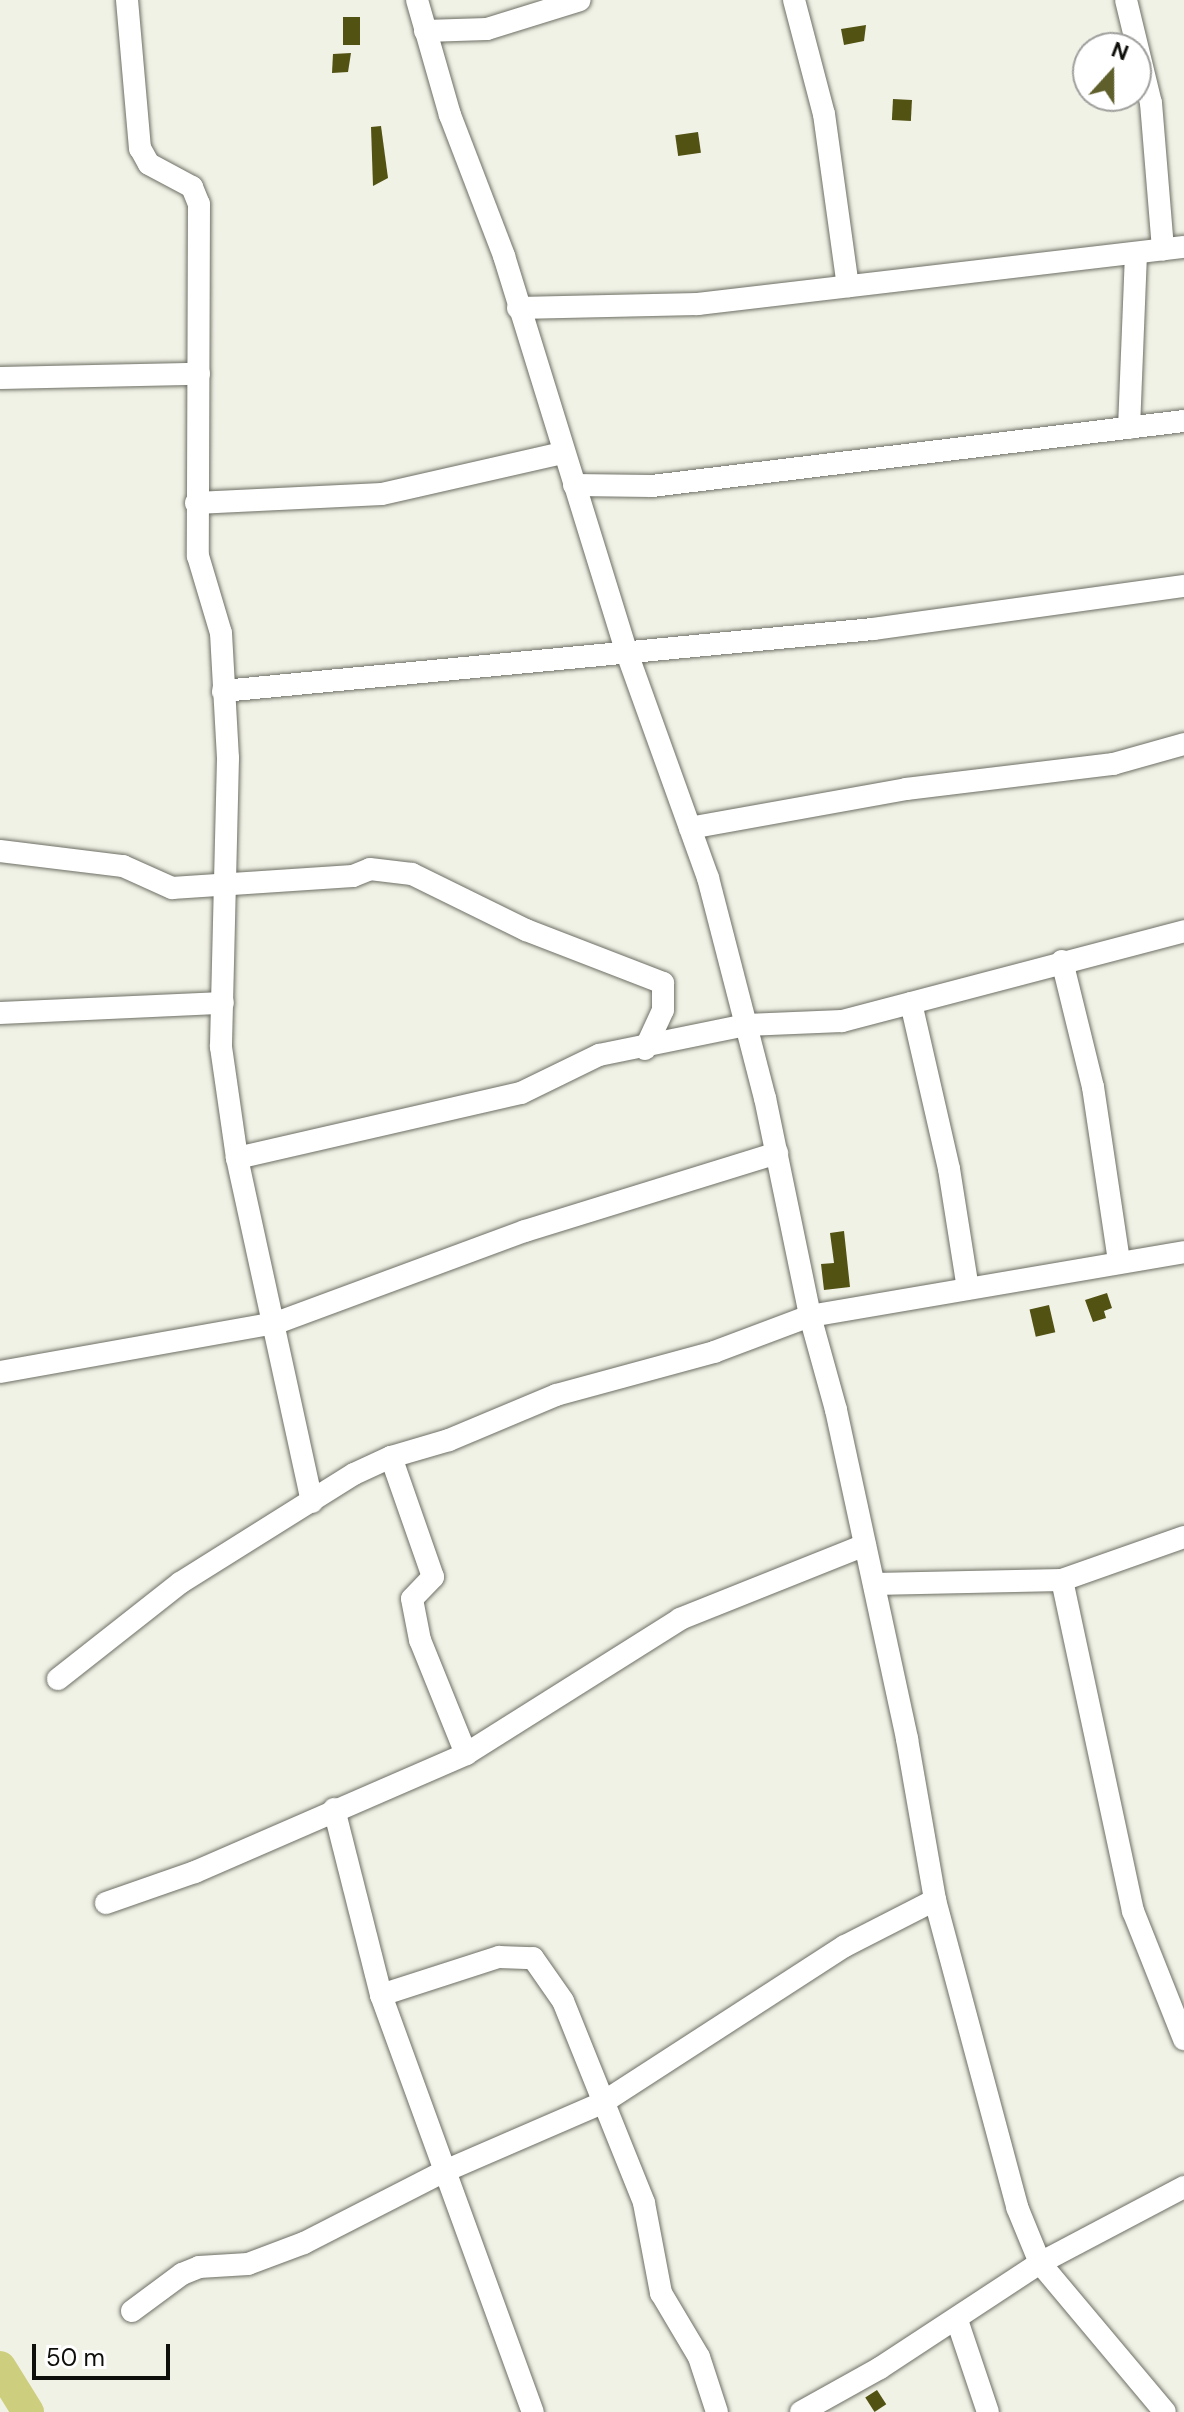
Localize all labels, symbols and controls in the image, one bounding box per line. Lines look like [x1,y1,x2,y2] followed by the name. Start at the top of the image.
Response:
[1072,32,1152,112] north arrow
[1107,35,1133,67] text: N
[36,2328,174,2378] scale bar
[46,2342,105,2373] text: 50 m

